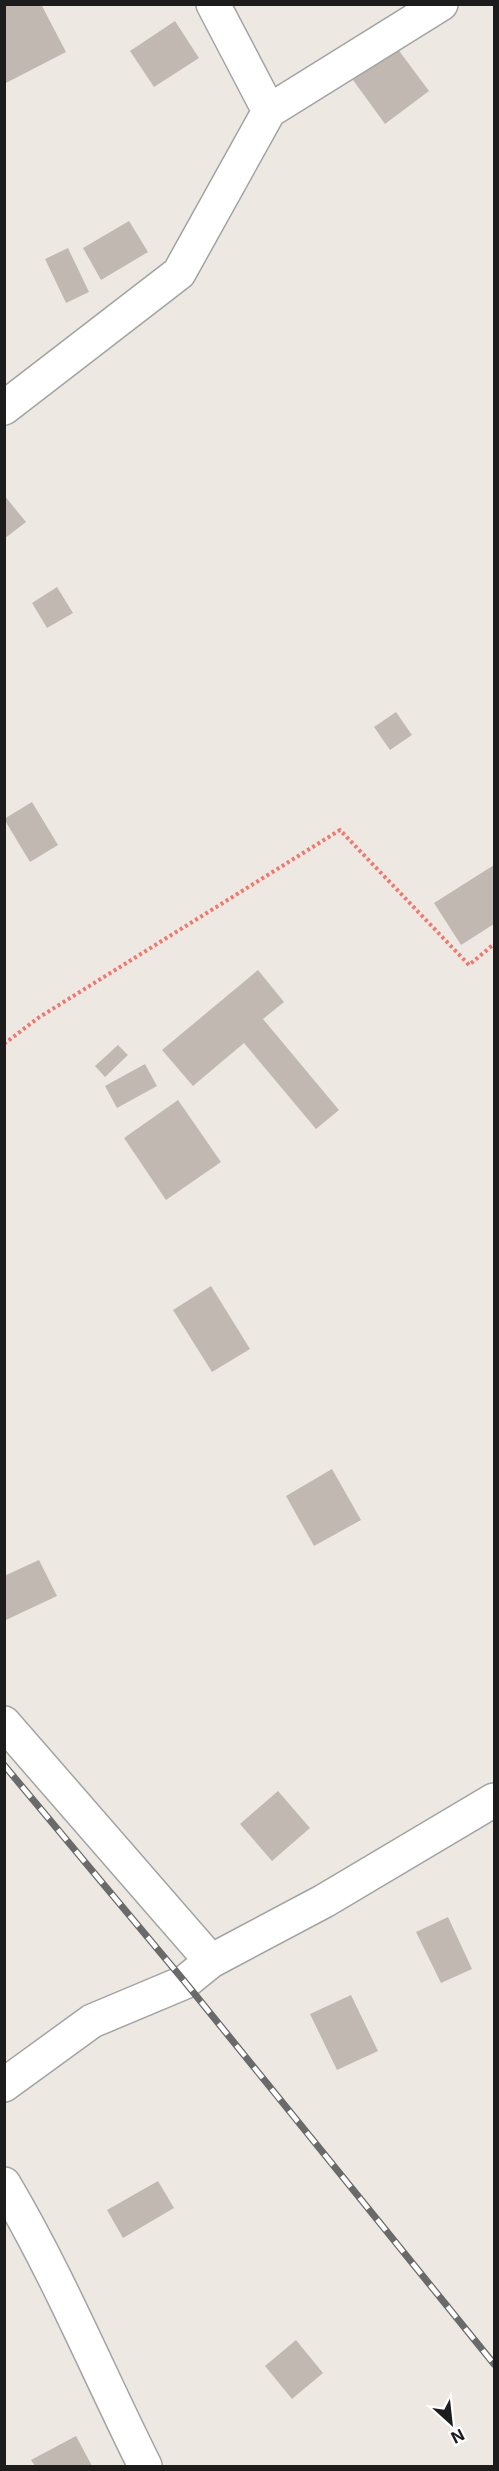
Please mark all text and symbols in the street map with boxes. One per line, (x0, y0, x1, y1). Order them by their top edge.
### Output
north arrow (421, 2393, 481, 2453)
text: N (448, 2425, 468, 2448)

